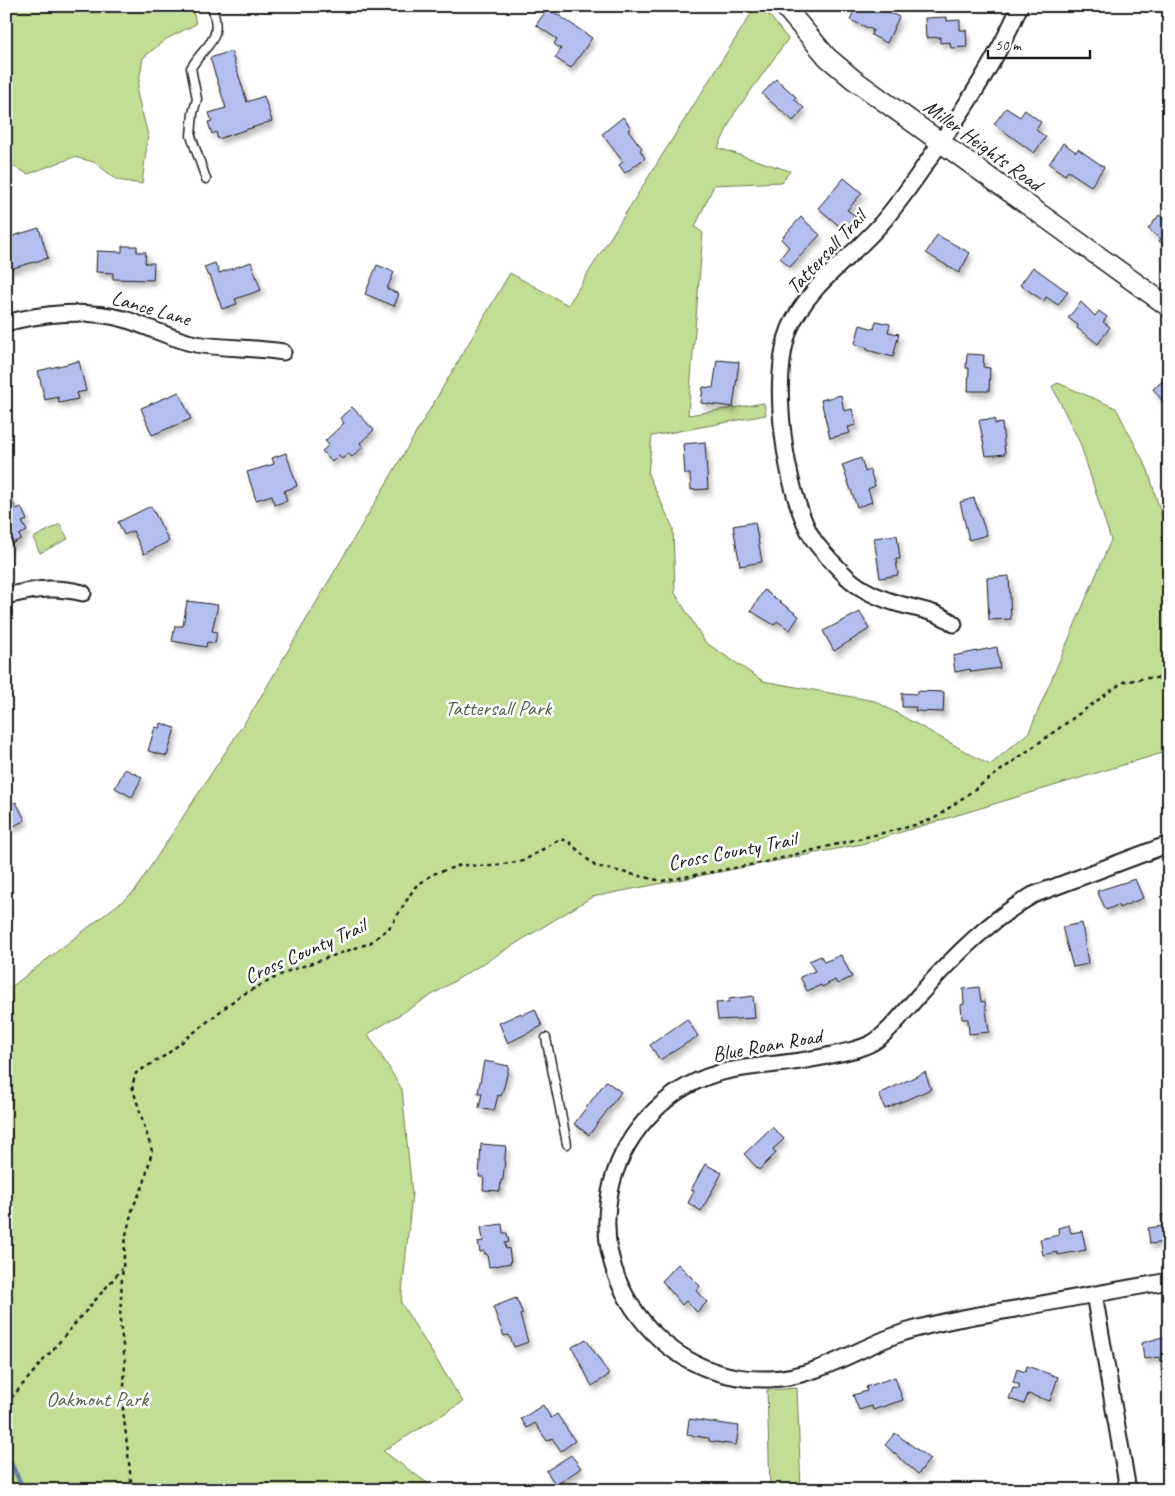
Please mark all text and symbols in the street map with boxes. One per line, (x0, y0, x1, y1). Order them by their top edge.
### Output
scale bar (988, 28, 1090, 60)
text: 50 m (995, 36, 1022, 55)
street label: Miller Heights Road (919, 93, 1050, 199)
street label: Tattersall Trail (781, 202, 874, 299)
street label: Lance Lane (109, 284, 195, 332)
park label: Tattersall Park (445, 695, 553, 721)
street label: Cross County Trail (666, 825, 802, 876)
street label: Cross County Trail (240, 911, 373, 989)
street label: Blue Roan Road (710, 1022, 827, 1067)
park label: Oakmont Park (46, 1386, 149, 1412)

